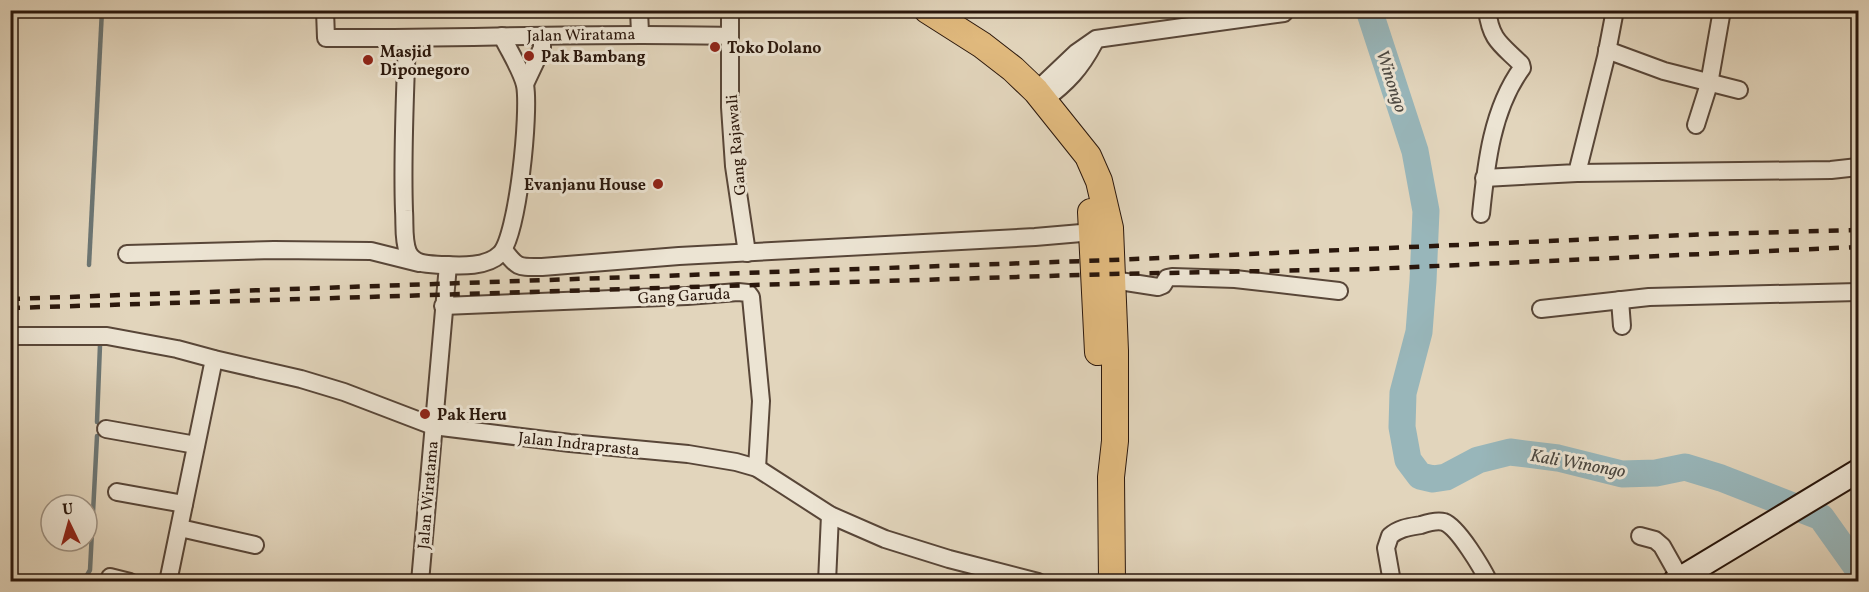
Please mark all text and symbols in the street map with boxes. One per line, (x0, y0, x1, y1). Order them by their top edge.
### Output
street label: Jalan Wiratama (526, 24, 636, 48)
place label: Toko Dolano (727, 38, 821, 60)
marker: Toko Dolano (708, 40, 722, 54)
place label: Masjid Diponegoro (380, 42, 470, 82)
place label: Pak Bambang (541, 47, 646, 69)
water label: Winongo (1369, 47, 1412, 116)
marker: Pak Bambang (522, 49, 536, 63)
marker: Masjid Diponegoro (361, 53, 375, 67)
street label: Gang Rajawali (722, 93, 752, 196)
place label: Evanjanu House (524, 175, 646, 197)
marker: Evanjanu House (651, 177, 665, 191)
street label: Gang Garuda (637, 284, 731, 310)
place label: Pak Heru (437, 405, 507, 427)
marker: Pak Heru (418, 407, 432, 421)
street label: Jalan Indraprasta (517, 428, 641, 462)
street label: Jalan Wiratama (413, 440, 445, 550)
water label: Kali Winongo (1528, 444, 1627, 485)
north arrow (39, 493, 99, 553)
text: U (61, 499, 74, 521)

